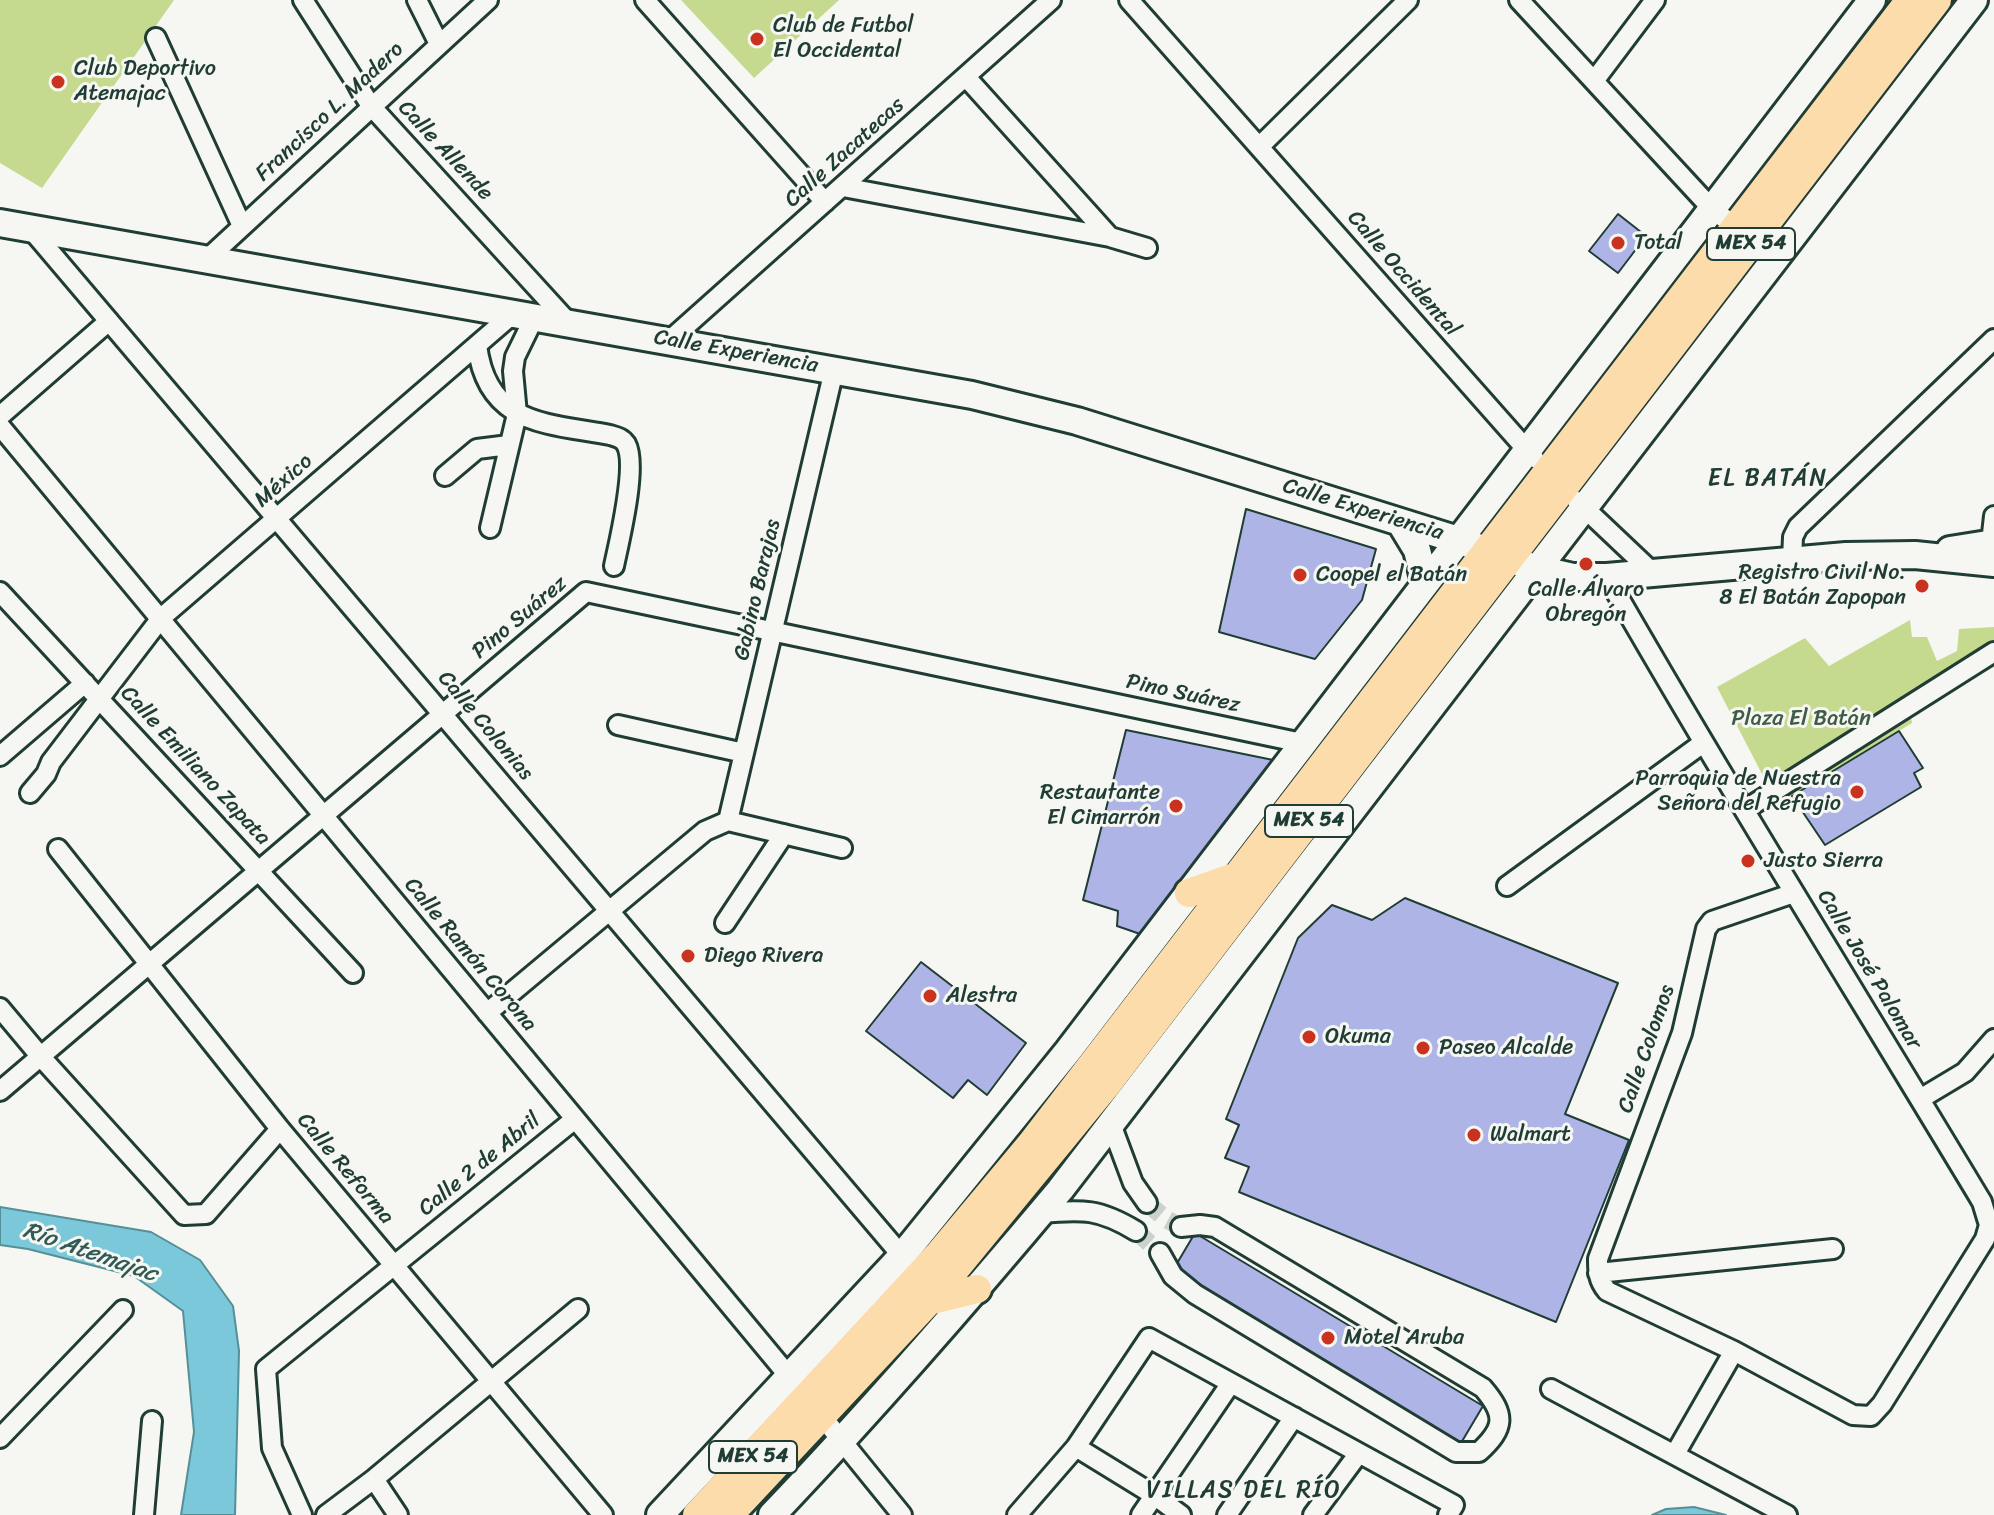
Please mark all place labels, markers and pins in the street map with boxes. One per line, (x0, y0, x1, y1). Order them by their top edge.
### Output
place label: Club de Futbol El Occidental (773, 13, 913, 64)
marker: Club de Futbol El Occidental (748, 30, 766, 48)
place label: Club Deportivo Atemajac (74, 56, 216, 108)
marker: Club Deportivo Atemajac (49, 73, 67, 91)
place label: Total (1634, 230, 1682, 256)
marker: Total (1609, 234, 1627, 252)
marker: Calle Álvaro Obregón (1577, 555, 1595, 573)
place label: Registro Civil No. 8 El Batán Zapopan (1719, 560, 1906, 612)
place label: Coopel el Batán (1316, 562, 1467, 588)
marker: Coopel el Batán (1291, 566, 1309, 584)
place label: Calle Álvaro Obregón (1528, 577, 1644, 628)
marker: Registro Civil No. 8 El Batán Zapopan (1913, 577, 1931, 595)
place label: Parroquia de Nuestra Señora del Refugio (1635, 766, 1841, 818)
place label: Restautante El Cimarrón (1040, 780, 1160, 832)
marker: Parroquia de Nuestra Señora del Refugio (1848, 783, 1866, 801)
marker: Restautante El Cimarrón (1167, 797, 1185, 815)
place label: Justo Sierra (1764, 848, 1883, 874)
marker: Justo Sierra (1739, 852, 1757, 870)
place label: Diego Rivera (704, 943, 823, 969)
marker: Diego Rivera (679, 947, 697, 965)
place label: Alestra (946, 983, 1017, 1009)
marker: Alestra (921, 987, 939, 1005)
place label: Okuma (1325, 1024, 1391, 1050)
marker: Okuma (1300, 1028, 1318, 1046)
place label: Paseo Alcalde (1439, 1035, 1573, 1061)
marker: Paseo Alcalde (1414, 1039, 1432, 1057)
place label: Walmart (1490, 1122, 1571, 1148)
marker: Walmart (1465, 1126, 1483, 1144)
place label: Motel Aruba (1344, 1325, 1464, 1351)
marker: Motel Aruba (1319, 1329, 1337, 1347)

